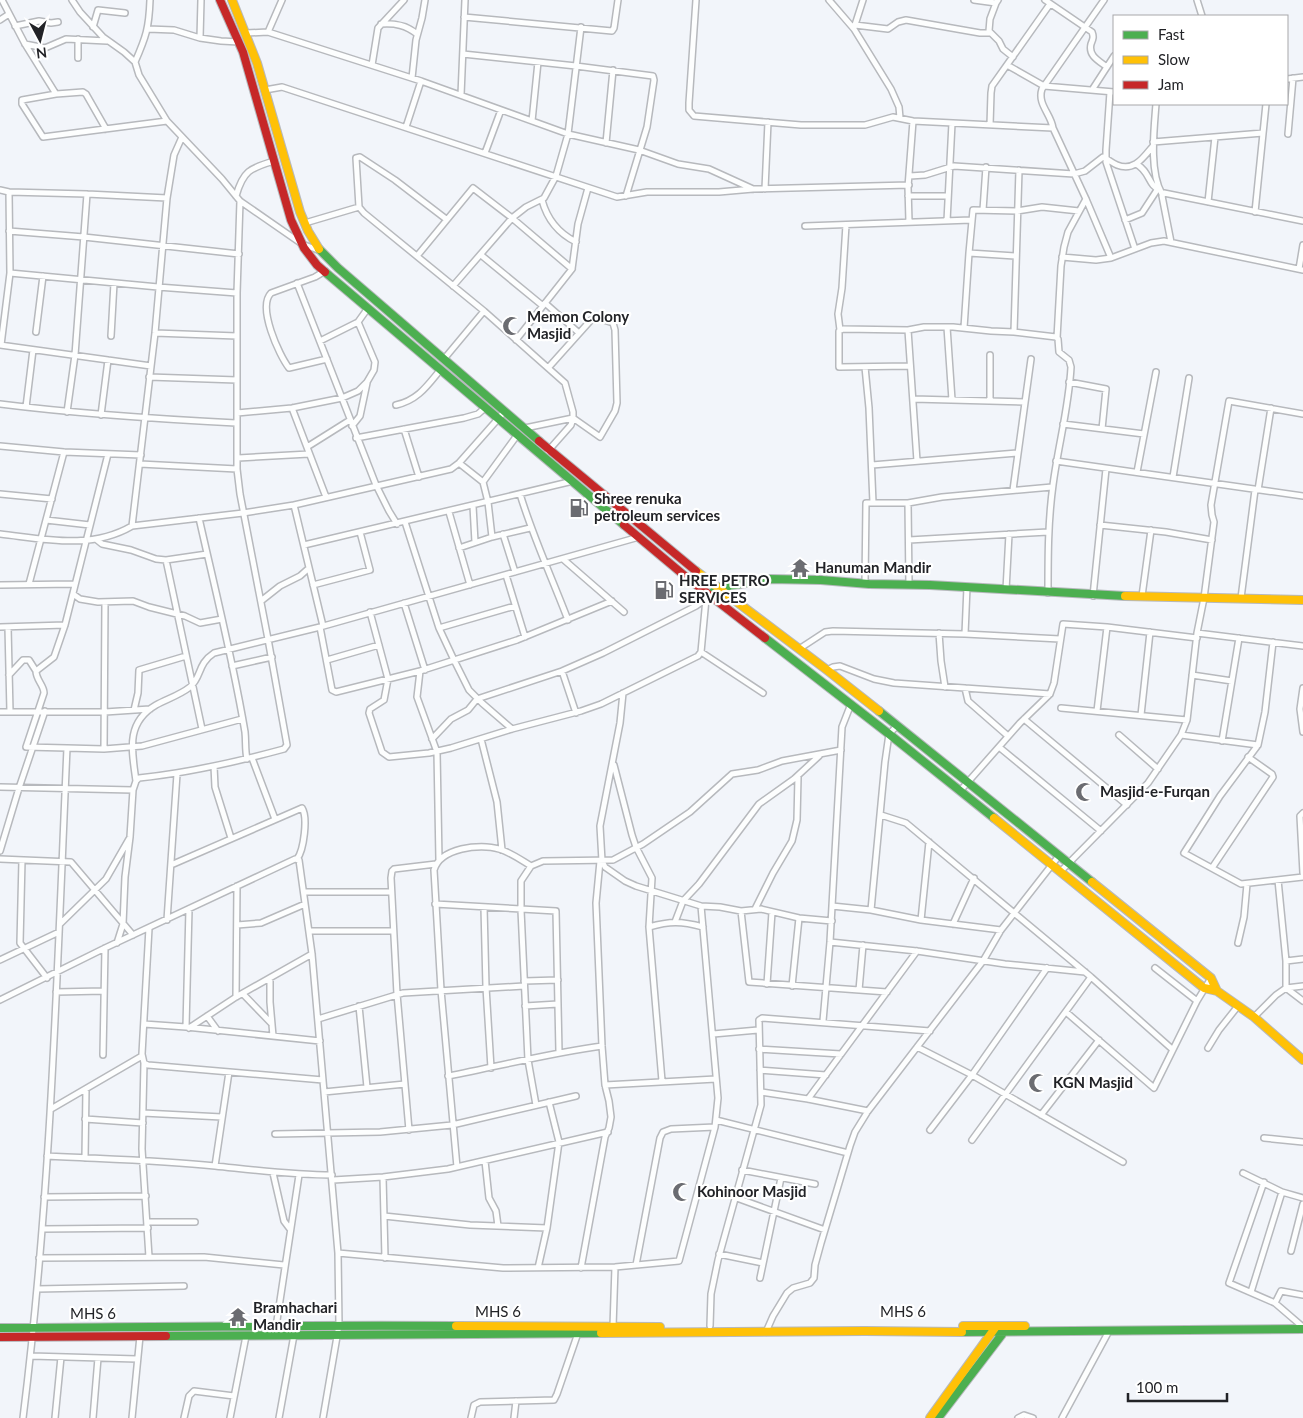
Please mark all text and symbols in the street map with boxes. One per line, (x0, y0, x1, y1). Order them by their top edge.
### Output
north arrow (15, 15, 65, 65)
legend (1113, 15, 1288, 105)
text: Fast (1158, 25, 1185, 43)
text: N (35, 44, 48, 62)
text: Slow (1158, 50, 1190, 68)
text: Jam (1158, 75, 1184, 93)
place label: Memon Colony Masjid (527, 307, 629, 342)
mosque icon: Memon Colony Masjid (501, 315, 523, 337)
place label: Shree renuka petroleum services (594, 489, 720, 524)
fuel station icon: Shree renuka petroleum services (568, 497, 590, 519)
temple icon: Hanuman Mandir (789, 557, 811, 579)
place label: Hanuman Mandir (815, 558, 932, 576)
place label: HREE PETRO SERVICES (679, 571, 770, 606)
fuel station icon: HREE PETRO SERVICES (653, 579, 675, 601)
mosque icon: Masjid-e-Furqan (1074, 781, 1096, 803)
place label: Masjid-e-Furqan (1100, 782, 1210, 800)
mosque icon: KGN Masjid (1027, 1072, 1049, 1094)
place label: KGN Masjid (1053, 1073, 1133, 1091)
mosque icon: Kohinoor Masjid (671, 1181, 693, 1203)
place label: Kohinoor Masjid (697, 1182, 807, 1200)
place label: Bramhachari Mandir (253, 1298, 337, 1333)
street label: MHS 6 (475, 1302, 521, 1320)
street label: MHS 6 (880, 1302, 926, 1320)
street label: MHS 6 (70, 1304, 116, 1322)
temple icon: Bramhachari Mandir (227, 1306, 249, 1328)
scale bar (1128, 1370, 1227, 1402)
text: 100 m (1136, 1378, 1178, 1396)

